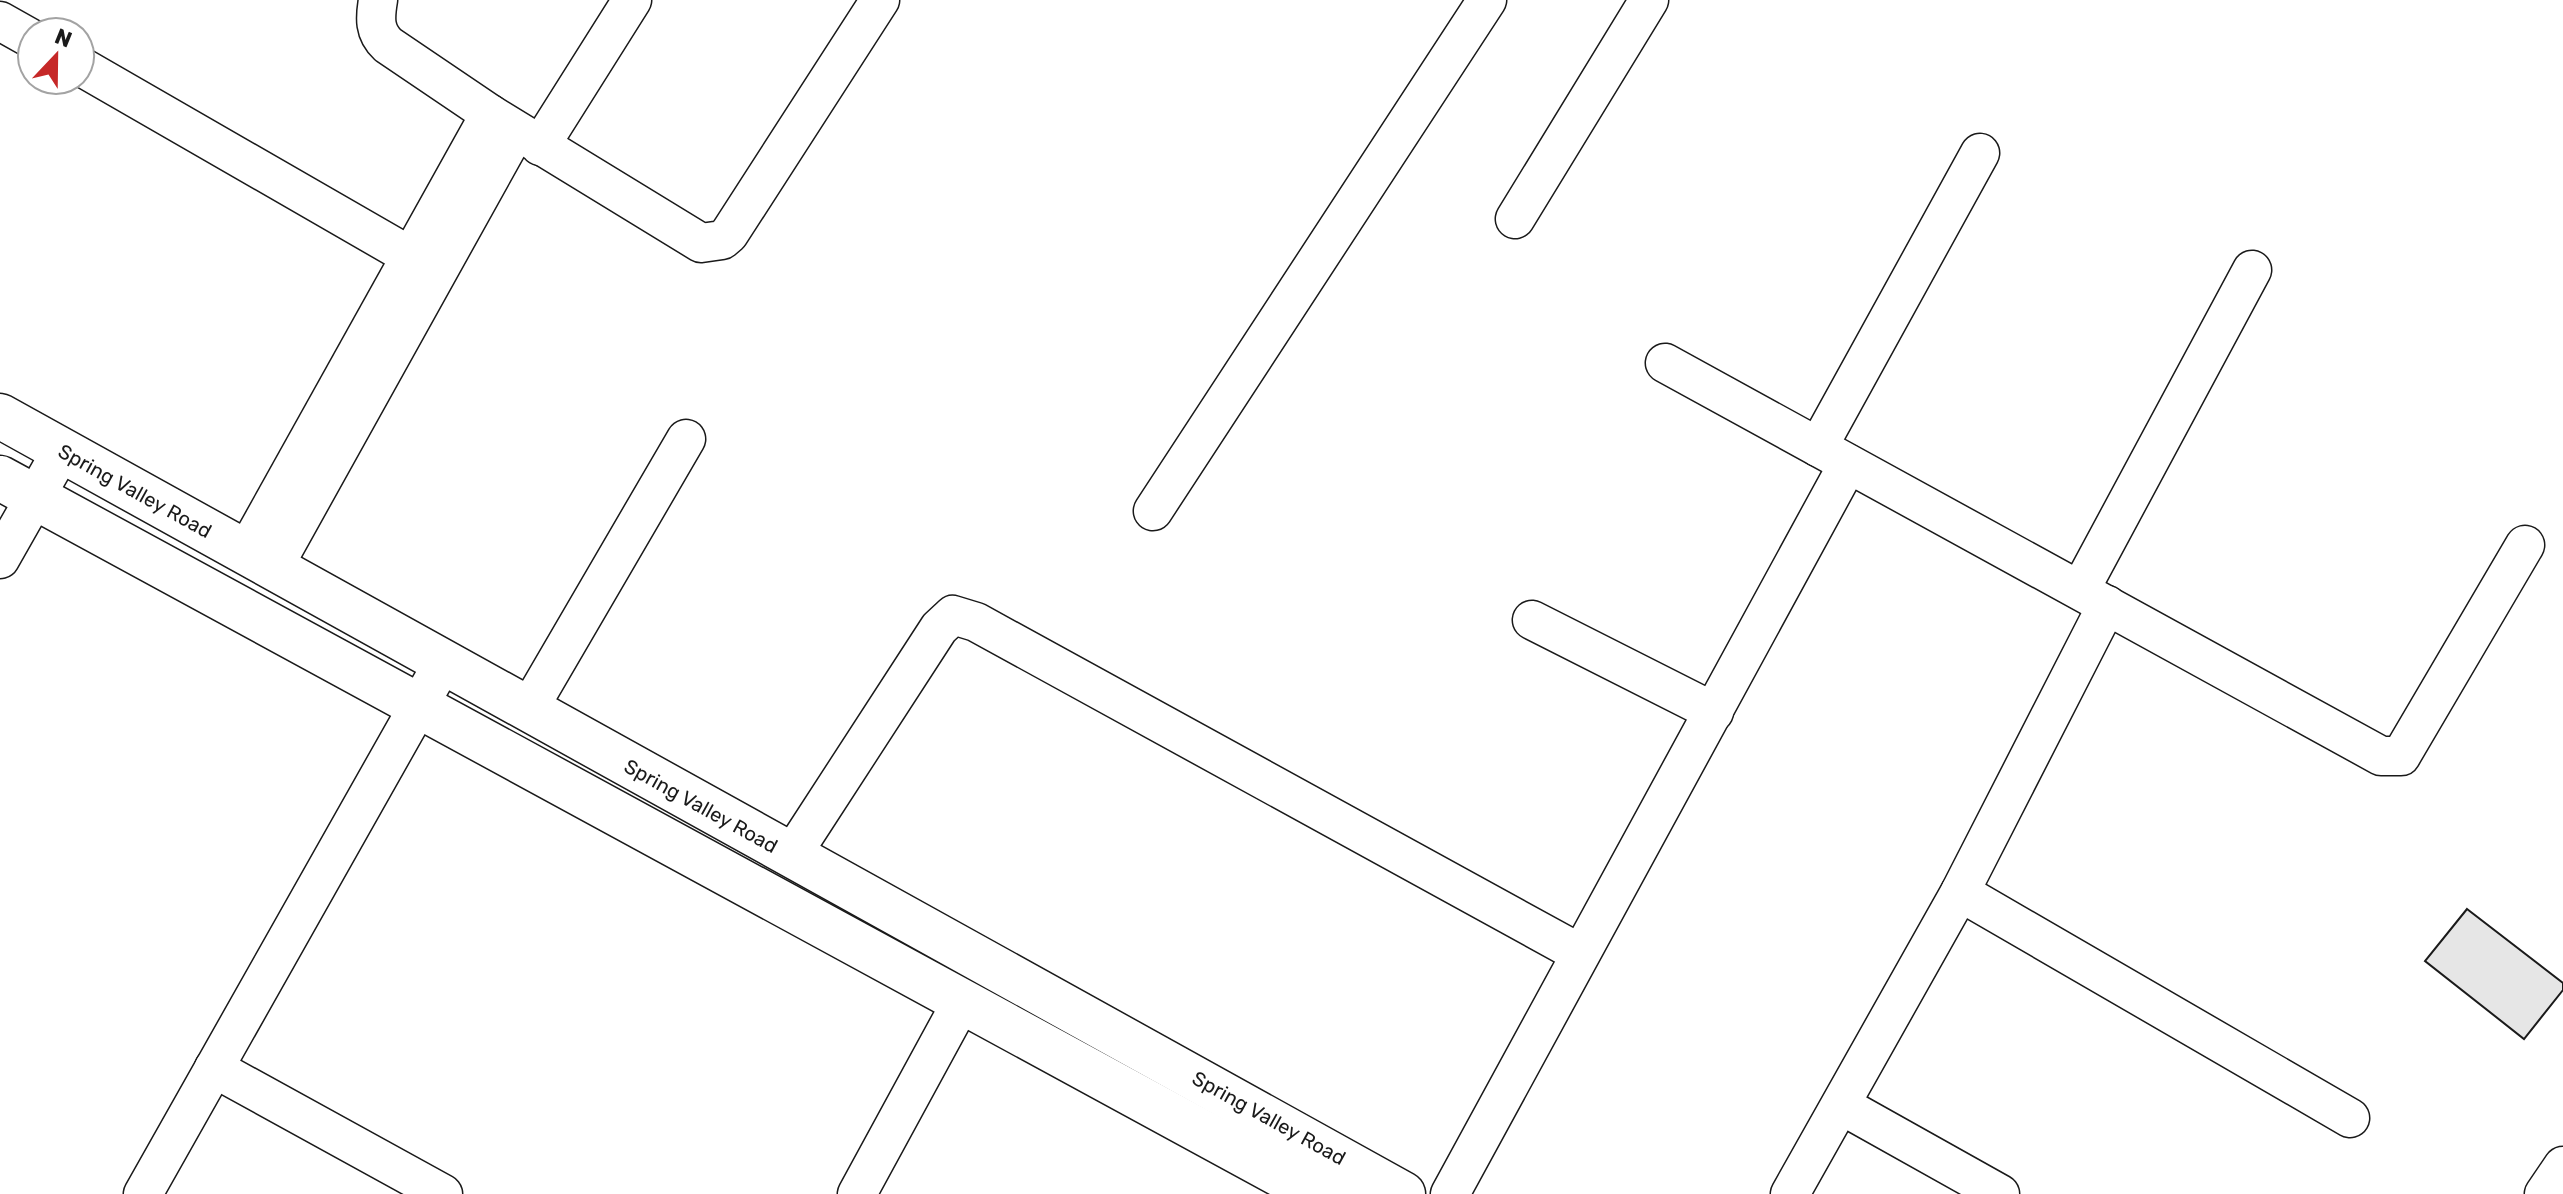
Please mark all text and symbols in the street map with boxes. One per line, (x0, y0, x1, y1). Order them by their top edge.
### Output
north arrow (16, 16, 96, 96)
text: N (51, 22, 76, 53)
street label: Spring Valley Road (54, 439, 216, 543)
street label: Spring Valley Road (620, 754, 782, 858)
street label: Spring Valley Road (1188, 1066, 1350, 1170)

